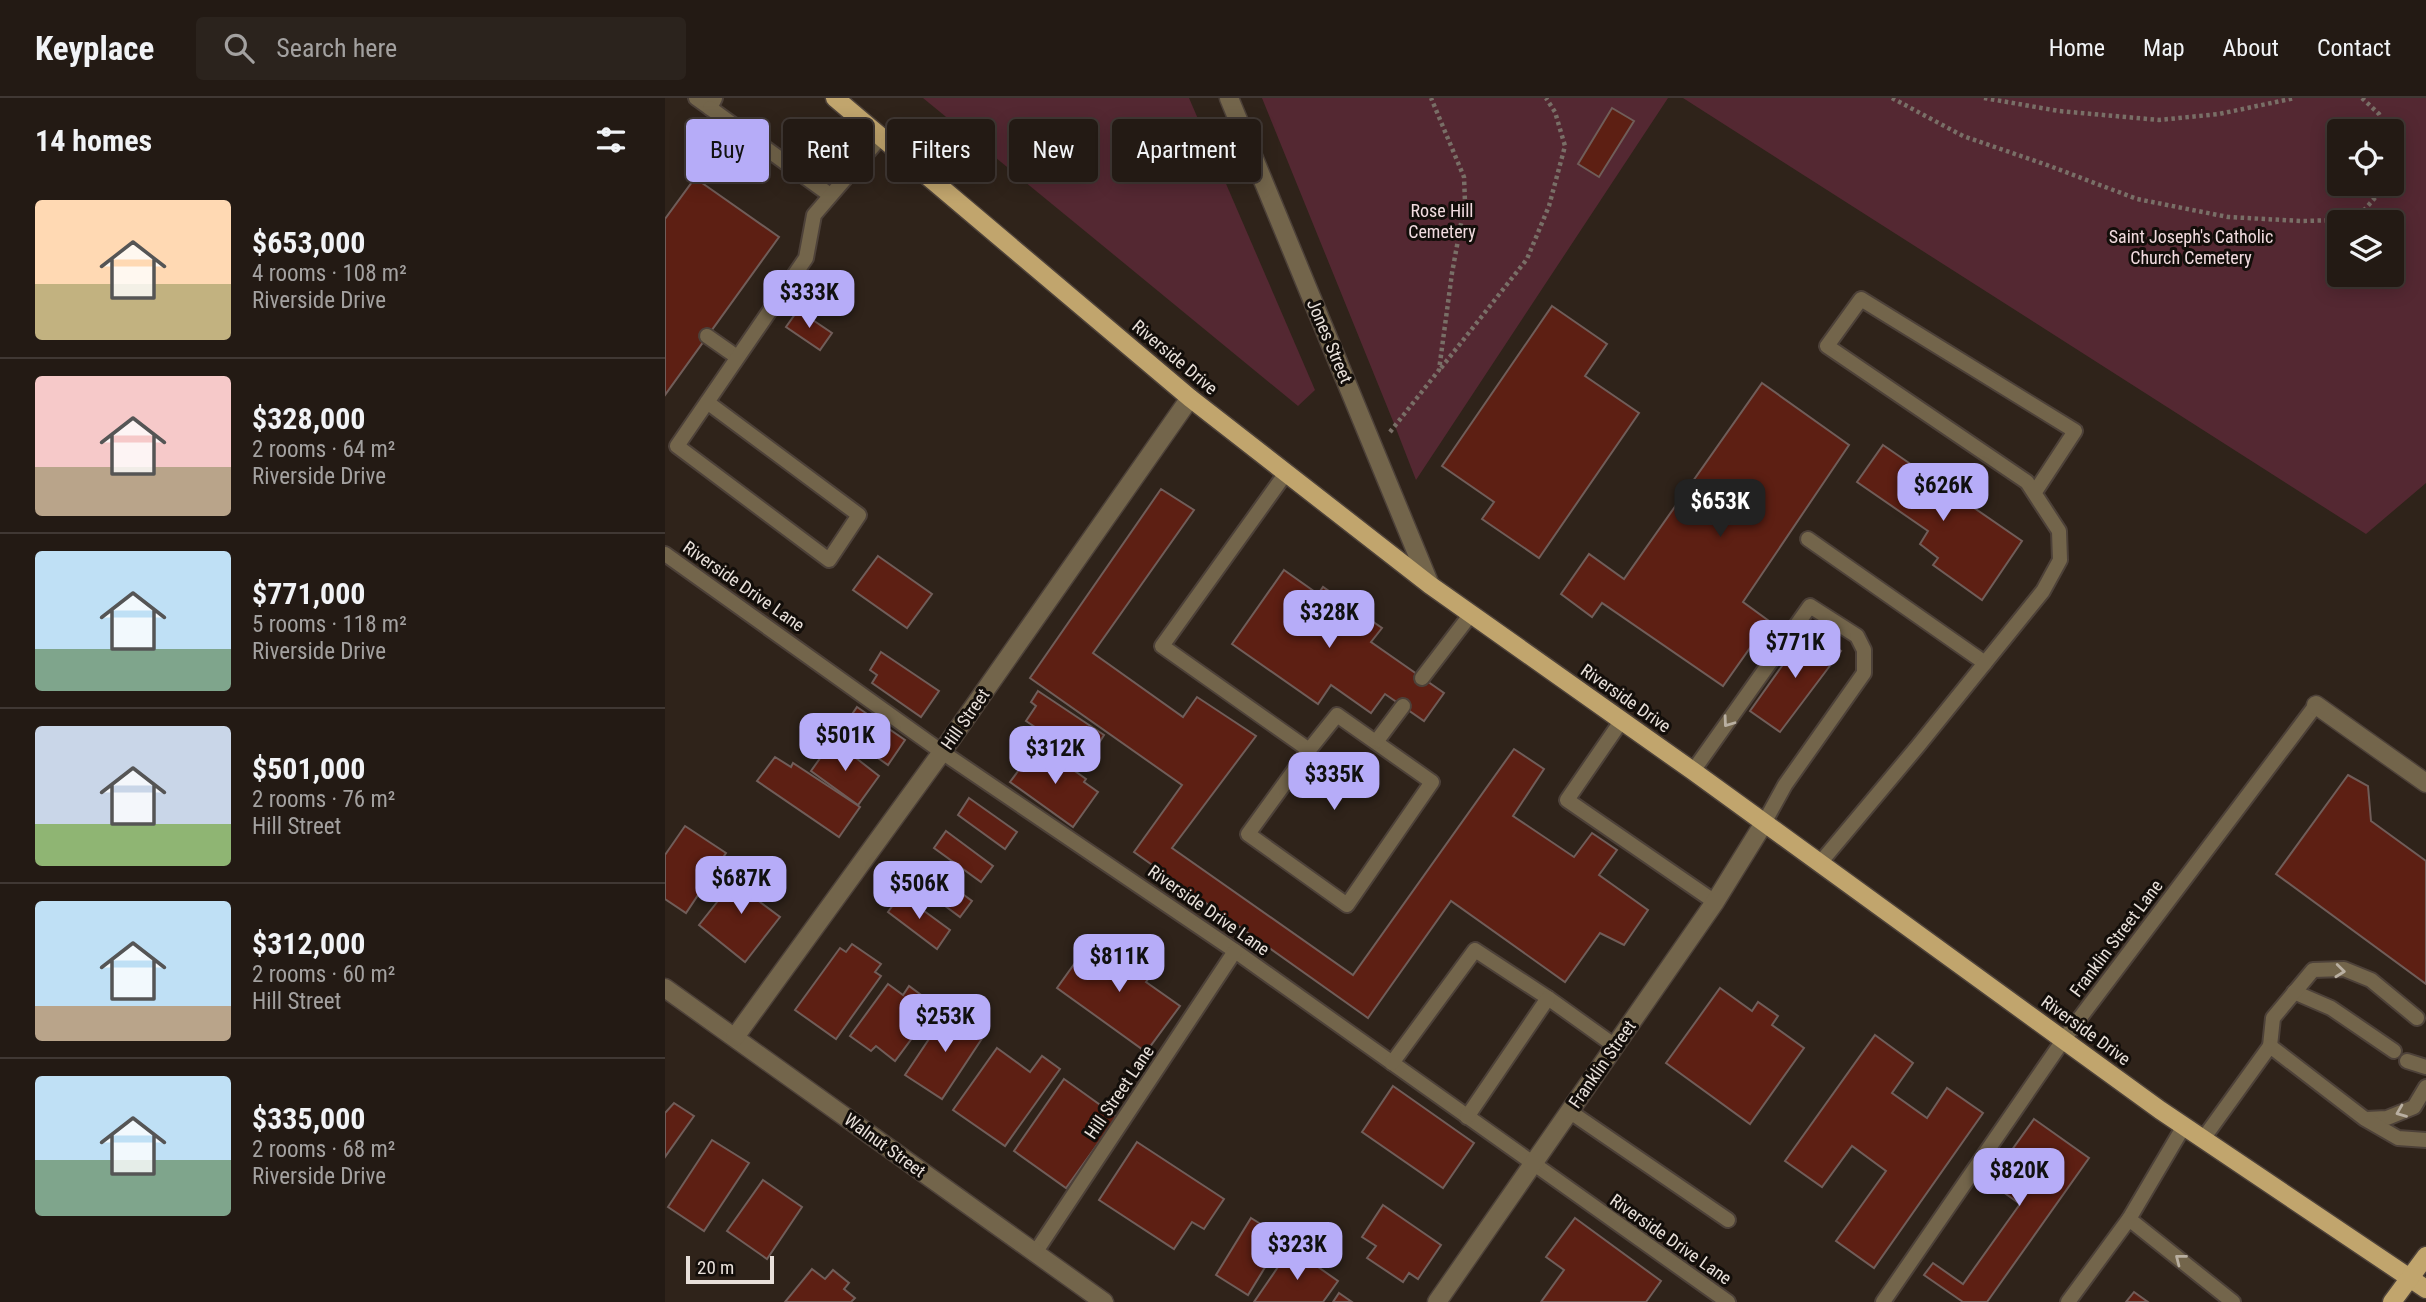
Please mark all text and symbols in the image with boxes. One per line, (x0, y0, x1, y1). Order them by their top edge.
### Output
search box (196, 17, 686, 80)
text: Keyplace (35, 29, 154, 68)
icon: search (220, 29, 258, 67)
text: Search here (276, 33, 397, 63)
text: Home (2049, 34, 2105, 62)
text: Map (2143, 34, 2185, 62)
text: About (2223, 34, 2279, 62)
text: Contact (2317, 34, 2391, 62)
chip: Buy (686, 119, 769, 182)
chip: Rent (783, 119, 873, 182)
chip: Filters (887, 119, 995, 182)
chip: New (1009, 119, 1098, 182)
chip: Apartment (1112, 119, 1261, 182)
map controls (2327, 119, 2404, 287)
button: locate (2327, 119, 2404, 196)
icon: filters (592, 121, 630, 159)
text: 14 homes (35, 123, 152, 158)
park label: Rose Hill Cemetery (1408, 200, 1476, 242)
button: layers (2327, 210, 2404, 287)
text: $653,000 (252, 225, 365, 260)
park label: Saint Joseph's Catholic Church Cemetery (2109, 226, 2273, 268)
icon: home (91, 228, 175, 312)
text: 4 rooms · 108 m² (252, 260, 407, 287)
pin: $333K (760, 271, 858, 330)
text: $333K (779, 279, 839, 306)
text: Riverside Drive (252, 287, 386, 314)
street label: Jones Street (1303, 296, 1357, 386)
street label: Riverside Drive (1128, 315, 1222, 399)
text: $328,000 (252, 401, 365, 436)
icon: home (91, 404, 175, 488)
text: 2 rooms · 64 m² (252, 436, 395, 463)
text: Riverside Drive (252, 463, 386, 490)
pin: $626K (1894, 464, 1992, 523)
text: $626K (1913, 472, 1973, 499)
pin: $653K (1671, 480, 1769, 539)
text: $653K (1690, 488, 1750, 515)
street label: Riverside Drive Lane (679, 536, 809, 636)
text: $771,000 (252, 576, 365, 611)
icon: home (91, 579, 175, 663)
pin: $328K (1280, 590, 1378, 650)
text: $328K (1299, 599, 1359, 626)
text: 5 rooms · 118 m² (252, 611, 407, 638)
pin: $771K (1746, 620, 1844, 680)
text: $771K (1765, 629, 1825, 656)
text: Riverside Drive (252, 638, 386, 665)
street label: Riverside Drive (1577, 659, 1675, 737)
street label: Hill Street (936, 684, 994, 754)
pin: $501K (796, 714, 894, 773)
one-way arrow (1724, 714, 1736, 727)
text: $501K (815, 722, 875, 749)
pin: $312K (1006, 726, 1104, 786)
text: $312K (1025, 735, 1085, 762)
text: $501,000 (252, 751, 365, 786)
pin: $335K (1285, 752, 1383, 812)
icon: home (91, 754, 175, 838)
text: $335K (1304, 761, 1364, 788)
text: 2 rooms · 76 m² (252, 786, 395, 813)
text: Hill Street (252, 813, 341, 840)
pin: $687K (692, 856, 790, 916)
street label: Riverside Drive Lane (1144, 860, 1274, 960)
pin: $506K (870, 862, 968, 921)
text: $687K (711, 865, 771, 892)
text: $506K (889, 870, 949, 897)
street label: Franklin Street Lane (2065, 875, 2167, 1001)
text: $312,000 (252, 926, 365, 961)
icon: home (91, 929, 175, 1013)
pin: $811K (1070, 934, 1168, 994)
text: $811K (1089, 943, 1149, 970)
text: 2 rooms · 60 m² (252, 961, 395, 988)
one-way arrow (2335, 963, 2346, 978)
text: Hill Street (252, 988, 341, 1015)
street label: Riverside Drive (2037, 991, 2135, 1069)
pin: $253K (896, 995, 994, 1054)
text: $253K (915, 1003, 975, 1030)
street label: Franklin Street (1564, 1016, 1640, 1112)
street label: Hill Street Lane (1080, 1041, 1158, 1143)
text: $335,000 (252, 1101, 365, 1136)
icon: home (91, 1104, 175, 1188)
one-way arrow (2396, 1104, 2408, 1118)
street label: Walnut Street (840, 1109, 930, 1181)
text: 2 rooms · 68 m² (252, 1136, 395, 1163)
pin: $820K (1970, 1148, 2068, 1208)
text: $820K (1989, 1157, 2049, 1184)
text: Riverside Drive (252, 1163, 386, 1190)
street label: Riverside Drive Lane (1606, 1189, 1736, 1289)
pin: $323K (1248, 1222, 1346, 1282)
text: $323K (1267, 1231, 1327, 1258)
scale bar (686, 1253, 773, 1285)
one-way arrow (2176, 1255, 2188, 1268)
text: 20 m (697, 1256, 734, 1279)

